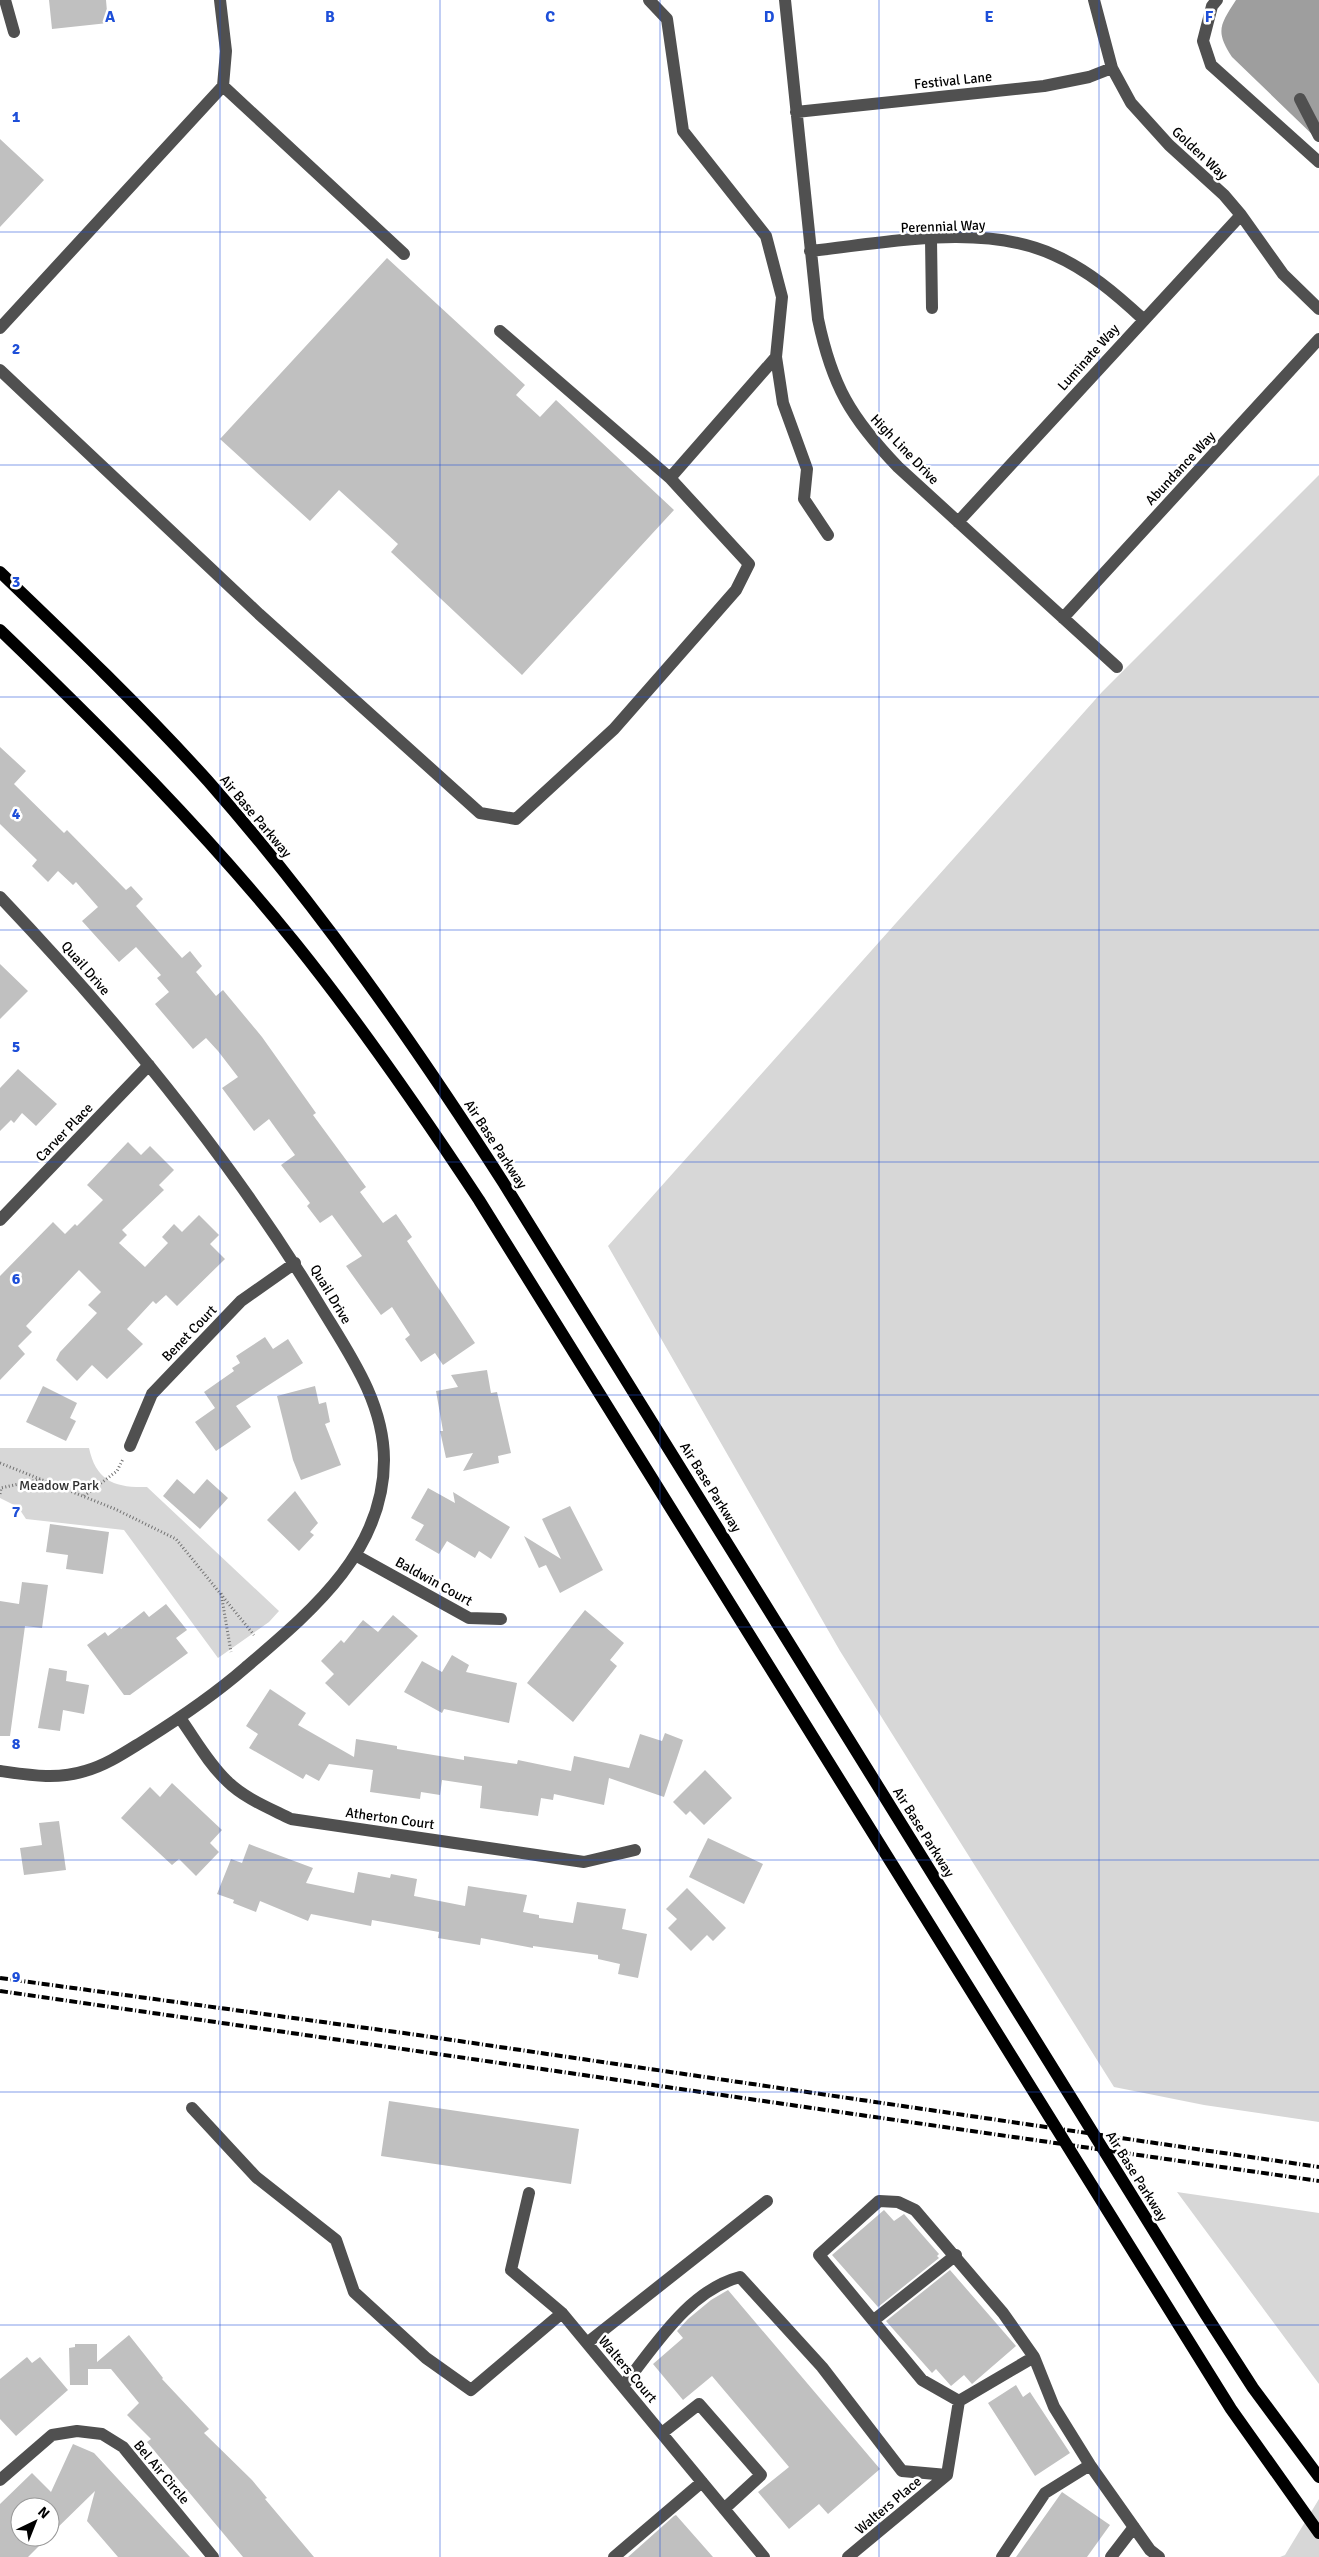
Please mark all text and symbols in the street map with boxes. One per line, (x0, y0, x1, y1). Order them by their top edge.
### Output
text: A (105, 7, 116, 27)
text: B (325, 7, 335, 27)
text: C (545, 7, 555, 27)
text: D (764, 7, 775, 27)
text: E (984, 7, 994, 27)
text: F (1205, 7, 1214, 27)
street label: Festival Lane (913, 68, 993, 93)
text: 1 (12, 107, 21, 127)
street label: Golden Way (1168, 123, 1231, 184)
street label: Perennial Way (900, 217, 986, 236)
street label: Luminate Way (1054, 320, 1123, 394)
text: 2 (12, 339, 20, 359)
street label: High Line Drive (867, 411, 942, 488)
street label: Abundance Way (1142, 428, 1219, 509)
text: 3 (12, 572, 20, 592)
street label: Air Base Parkway (216, 772, 295, 861)
text: 4 (12, 804, 21, 824)
street label: Quail Drive (57, 938, 114, 999)
text: 5 (12, 1037, 20, 1057)
street label: Air Base Parkway (460, 1097, 531, 1192)
street label: Carver Place (32, 1099, 97, 1165)
street label: Quail Drive (306, 1262, 355, 1327)
text: 6 (12, 1269, 21, 1289)
street label: Benet Court (158, 1302, 220, 1365)
street label: Air Base Parkway (676, 1439, 745, 1536)
park label: Meadow Park (19, 1477, 99, 1494)
text: 7 (12, 1502, 21, 1522)
street label: Baldwin Court (392, 1553, 475, 1610)
text: 8 (12, 1734, 21, 1754)
street label: Air Base Parkway (889, 1784, 958, 1881)
street label: Atherton Court (344, 1804, 436, 1833)
text: 9 (12, 1967, 21, 1987)
street label: Air Base Parkway (1102, 2128, 1171, 2225)
street label: Walters Court (595, 2332, 661, 2406)
street label: Bel Air Circle (130, 2437, 193, 2508)
street label: Walters Place (852, 2473, 925, 2538)
north arrow (10, 2497, 60, 2547)
text: N (34, 2503, 53, 2522)

